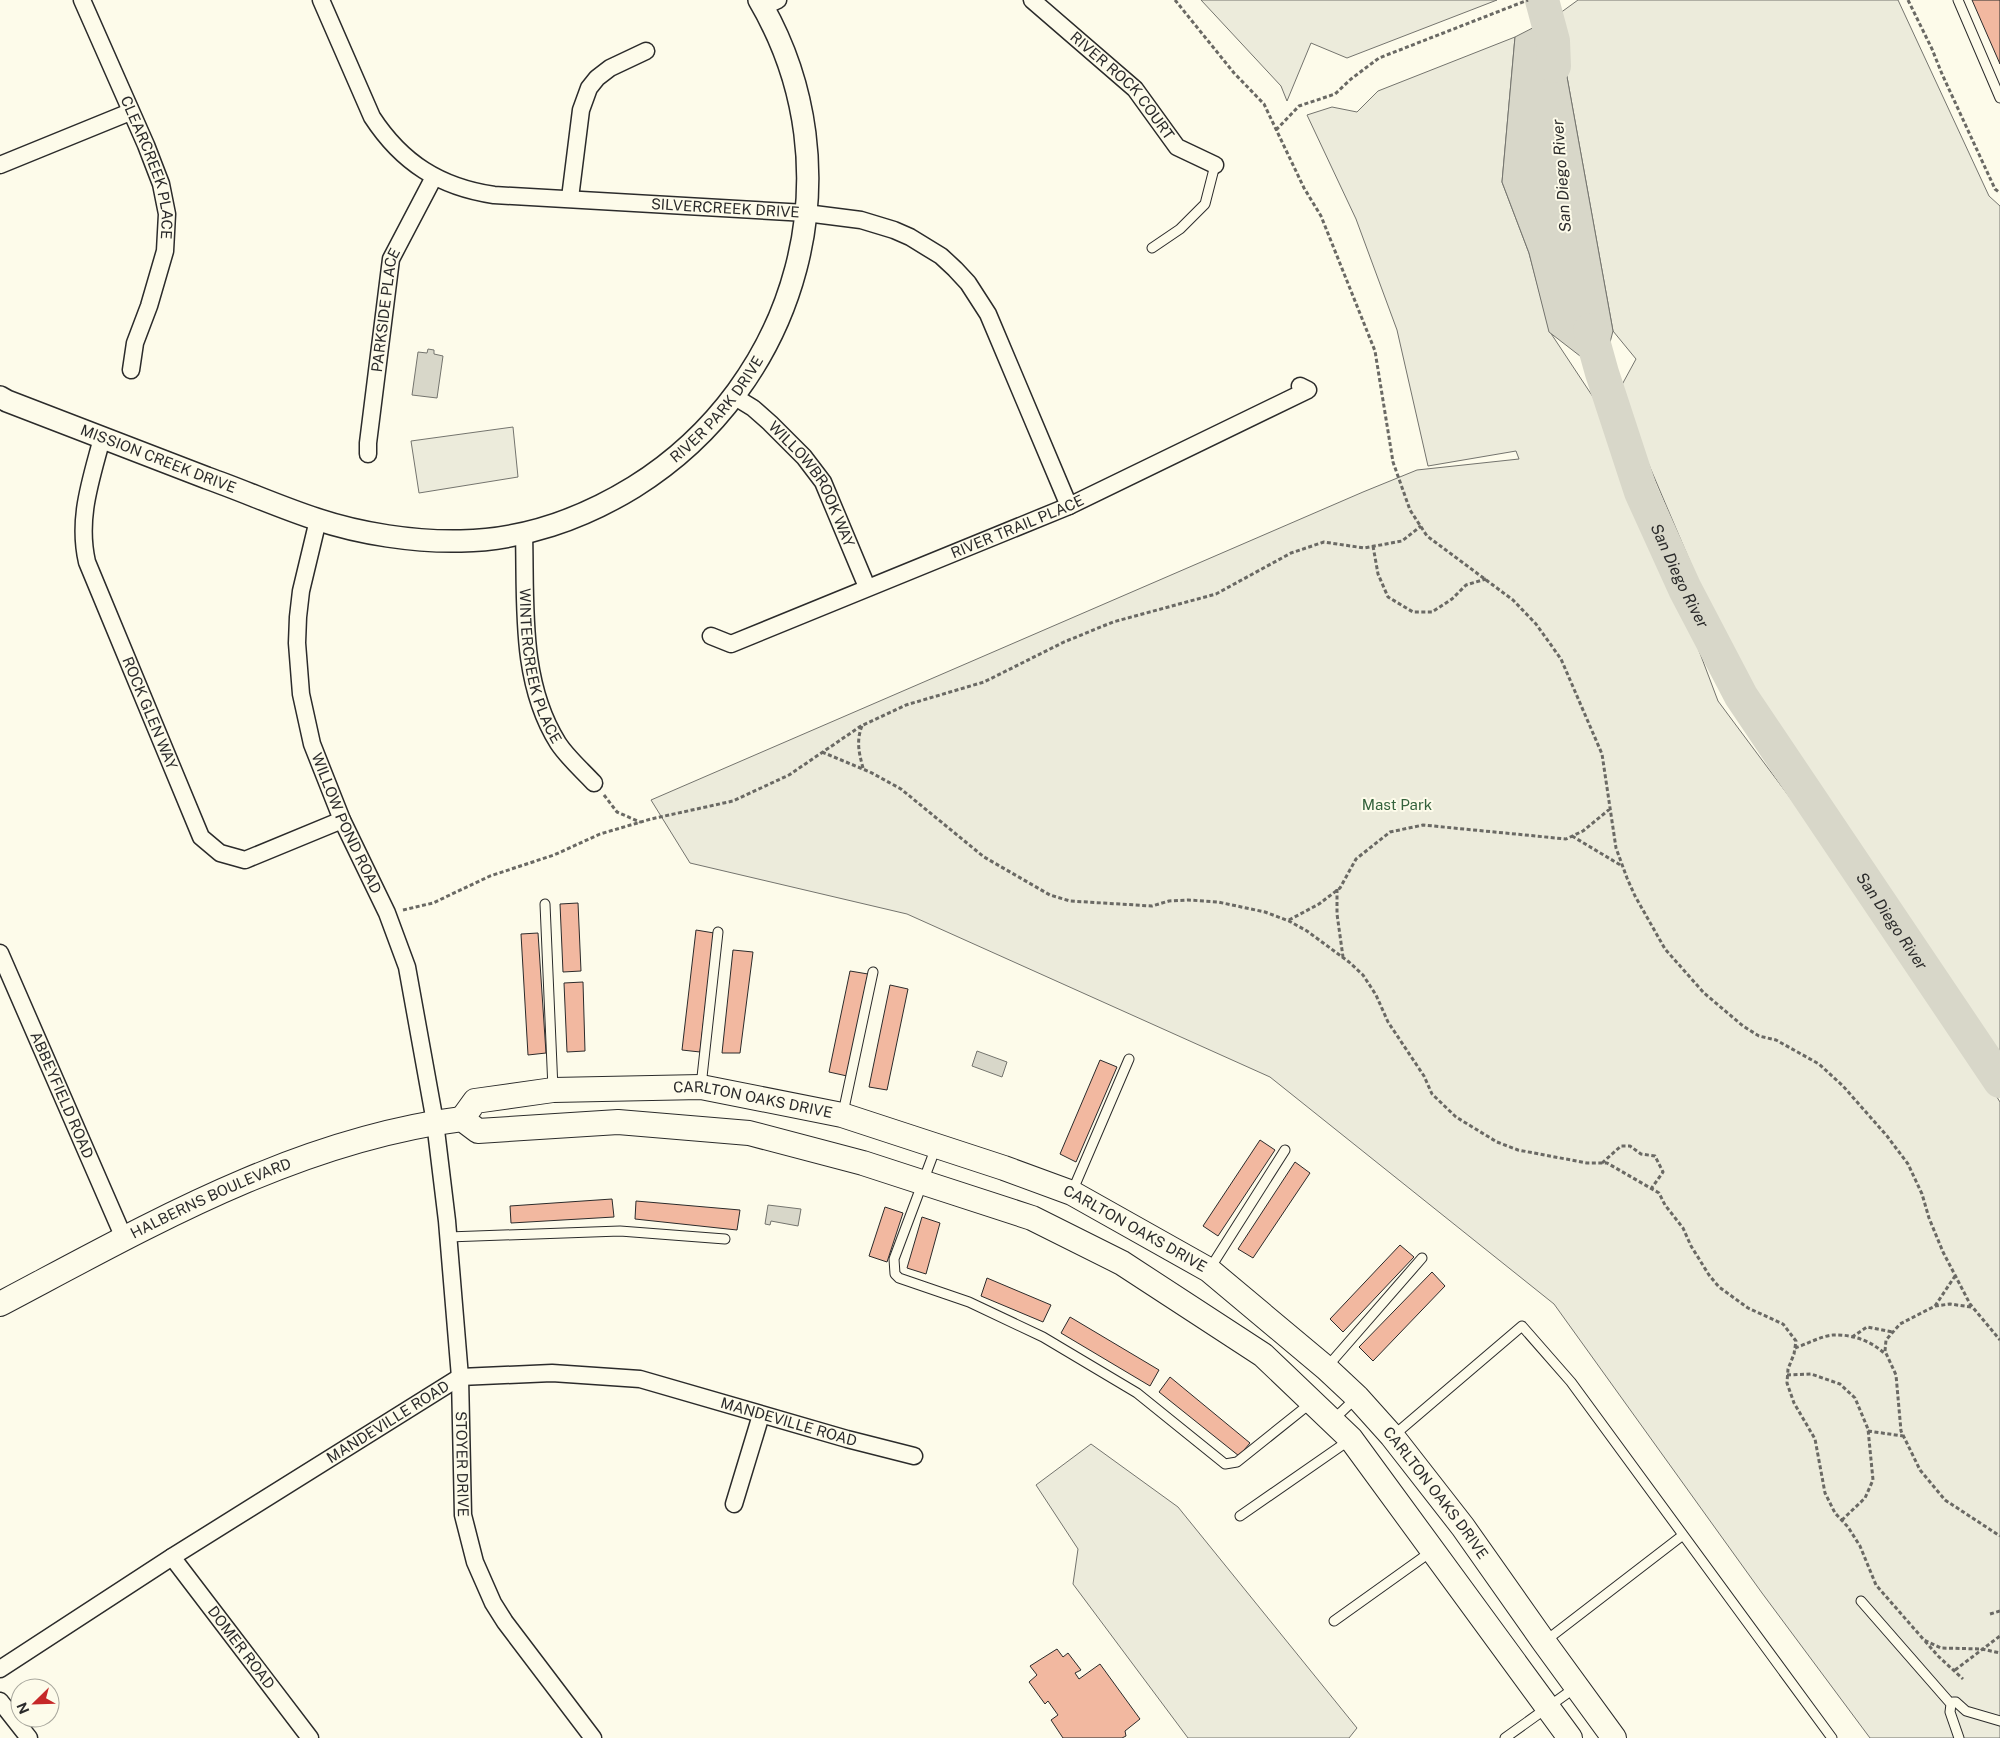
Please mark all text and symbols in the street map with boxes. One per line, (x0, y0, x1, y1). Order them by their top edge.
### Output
street label: RIVER ROCK COURT (1067, 28, 1178, 143)
street label: CLEARCREEK PLACE (117, 93, 176, 240)
water label: San Diego River (1548, 118, 1575, 233)
street label: SILVERCREEK DRIVE (650, 195, 800, 221)
street label: PARKSIDE PLACE (368, 245, 403, 373)
street label: RIVER PARK DRIVE (666, 353, 766, 466)
street label: WILLOWBROOK WAY (765, 418, 858, 549)
street label: MISSION CREEK DRIVE (78, 421, 239, 496)
street label: RIVER TRAIL PLACE (948, 491, 1086, 561)
water label: San Diego River (1647, 521, 1713, 632)
street label: WINTERCREEK PLACE (517, 588, 565, 746)
street label: ROCK GLEN WAY (119, 654, 181, 772)
street label: WILLOW POND ROAD (308, 750, 385, 896)
park label: Mast Park (1362, 796, 1432, 813)
water label: San Diego River (1852, 869, 1932, 974)
street label: ABBEYFIELD ROAD (27, 1029, 97, 1161)
street label: CARLTON OAKS DRIVE (673, 1078, 834, 1121)
street label: HALBERNS BOULEVARD (127, 1154, 293, 1242)
street label: CARLTON OAKS DRIVE (1061, 1182, 1210, 1275)
street label: MANDEVILLE ROAD (323, 1377, 452, 1466)
street label: MANDEVILLE ROAD (719, 1394, 859, 1449)
street label: STOYER DRIVE (453, 1411, 472, 1517)
street label: CARLTON OAKS DRIVE (1380, 1423, 1492, 1562)
street label: DOMER ROAD (205, 1603, 278, 1692)
north arrow (10, 1678, 60, 1728)
text: N (14, 1700, 33, 1716)

